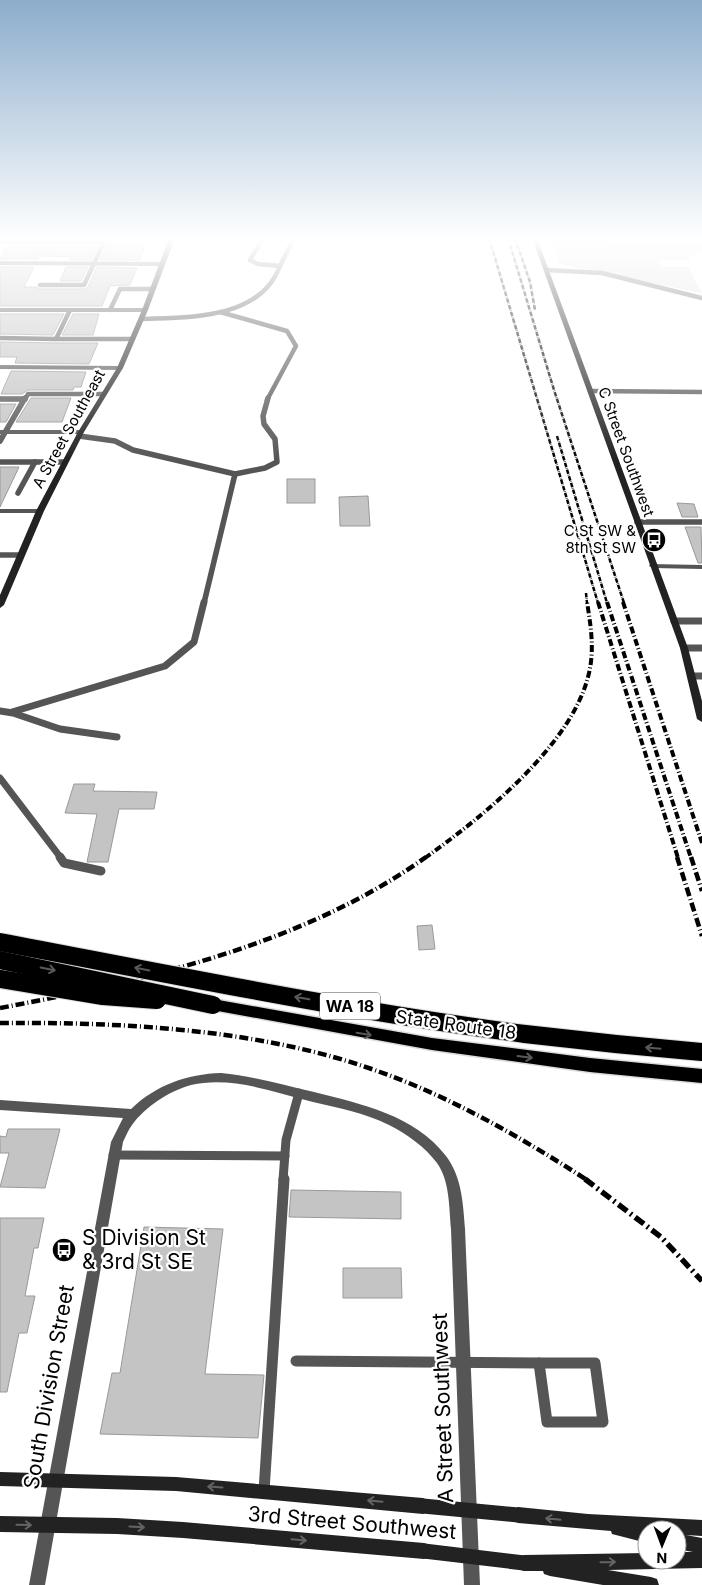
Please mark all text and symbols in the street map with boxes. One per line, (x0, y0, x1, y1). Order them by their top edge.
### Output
street label: A Street Southeast (28, 366, 109, 491)
street label: C Street Southwest (594, 384, 659, 519)
place label: C St SW & 8th St SW (564, 521, 636, 557)
bus stop icon: C St SW & 8th St SW (641, 527, 667, 553)
one-way arrow (135, 963, 151, 973)
one-way arrow (39, 965, 55, 975)
road number: WA 18 (320, 992, 380, 1019)
one-way arrow (294, 993, 310, 1002)
street label: State Route 18 (395, 1006, 518, 1043)
one-way arrow (356, 1029, 372, 1039)
one-way arrow (646, 1043, 662, 1053)
one-way arrow (517, 1052, 533, 1062)
place label: S Division St & 3rd St SE (82, 1225, 206, 1274)
bus stop icon: S Division St & 3rd St SE (51, 1237, 77, 1263)
street label: South Division Street (18, 1283, 79, 1491)
street label: A Street Southwest (427, 1312, 458, 1504)
one-way arrow (207, 1482, 223, 1492)
one-way arrow (367, 1496, 383, 1506)
street label: 3rd Street Southwest (247, 1501, 457, 1544)
one-way arrow (545, 1514, 561, 1524)
one-way arrow (15, 1520, 31, 1530)
north arrow (637, 1520, 687, 1570)
one-way arrow (129, 1523, 145, 1532)
one-way arrow (291, 1535, 307, 1545)
text: N (656, 1550, 667, 1567)
one-way arrow (600, 1557, 616, 1567)

